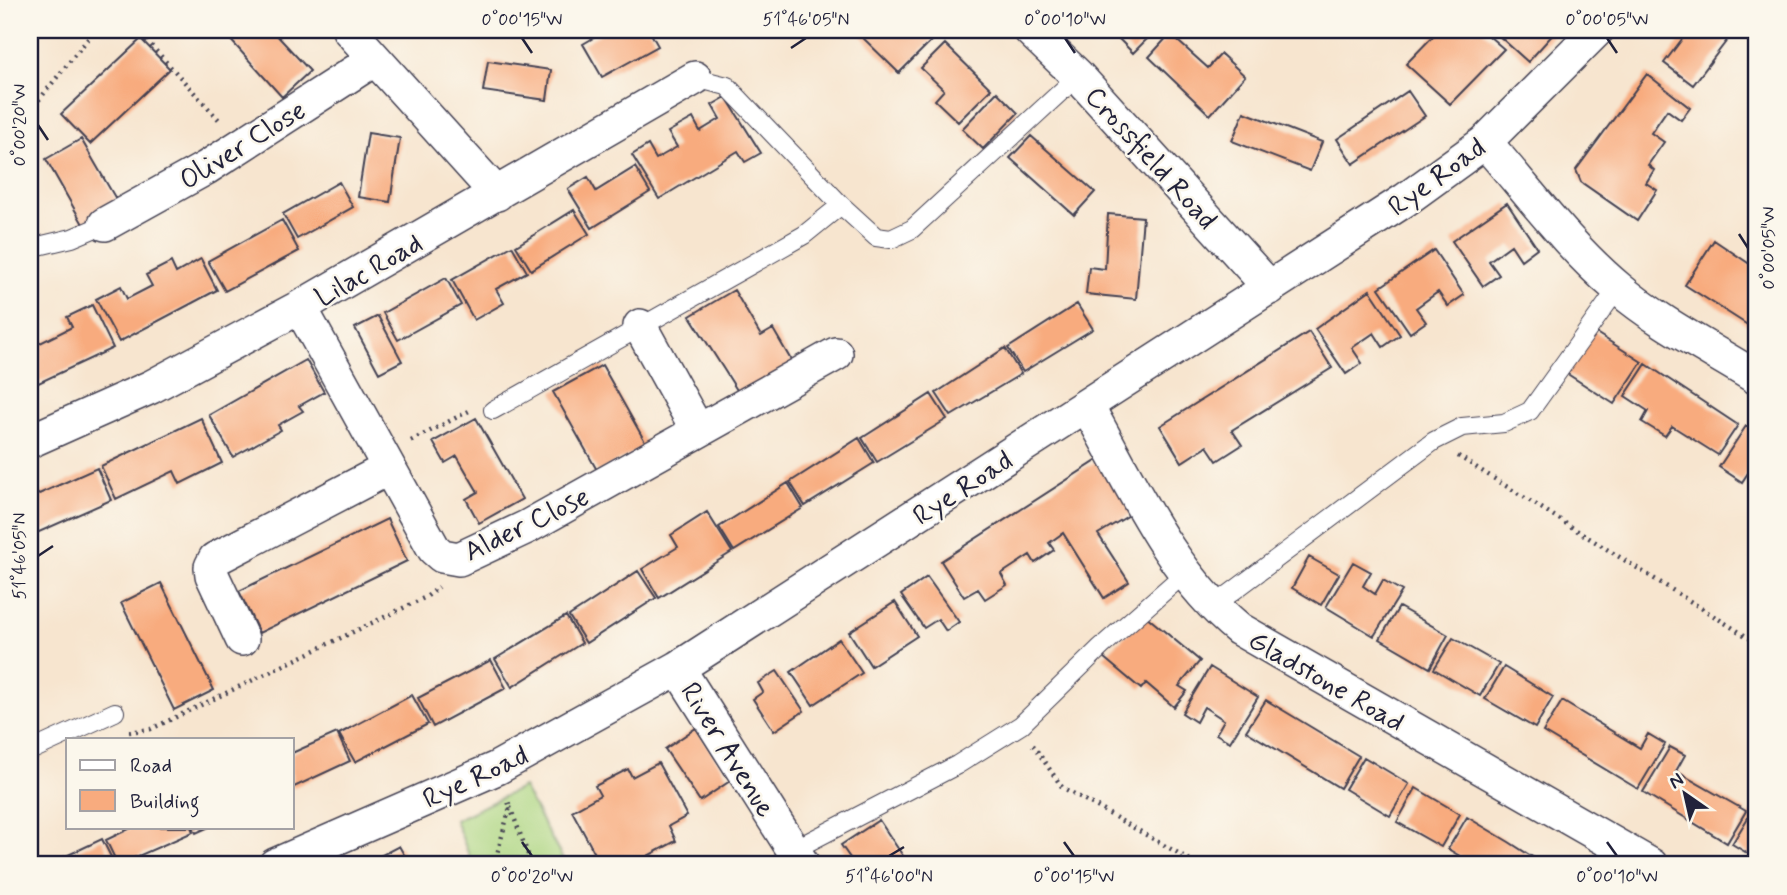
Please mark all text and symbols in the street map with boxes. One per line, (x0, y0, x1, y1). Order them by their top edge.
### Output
text: 0°00'15"W (482, 8, 562, 32)
text: 51°46'05"N (762, 8, 850, 32)
text: 0°00'10"W (1024, 8, 1106, 32)
text: 0°00'05"W (1566, 8, 1648, 32)
street label: Crossfield Road (1076, 79, 1224, 238)
text: 0°00'20"W (8, 84, 32, 166)
street label: Oliver Close (173, 93, 314, 200)
street label: Rye Road (1381, 130, 1494, 226)
text: 0°00'05"W (1757, 207, 1781, 289)
street label: Lilac Road (309, 226, 430, 317)
street label: Rye Road (906, 443, 1021, 535)
street label: Alder Close (458, 479, 596, 571)
text: 51°46'05"N (8, 512, 32, 600)
street label: Gladstone Road (1241, 622, 1411, 742)
street label: River Avenue (671, 676, 783, 825)
legend (66, 738, 294, 828)
street label: Rye Road (417, 738, 535, 819)
text: Road (130, 752, 172, 780)
north arrow (1650, 758, 1720, 828)
text: N (1664, 767, 1689, 795)
text: Building (130, 788, 200, 818)
text: 0°00'20"W (491, 865, 573, 889)
text: 51°46'00"N (845, 865, 933, 889)
text: 0°00'15"W (1034, 865, 1114, 889)
text: 0°00'10"W (1576, 865, 1658, 889)

